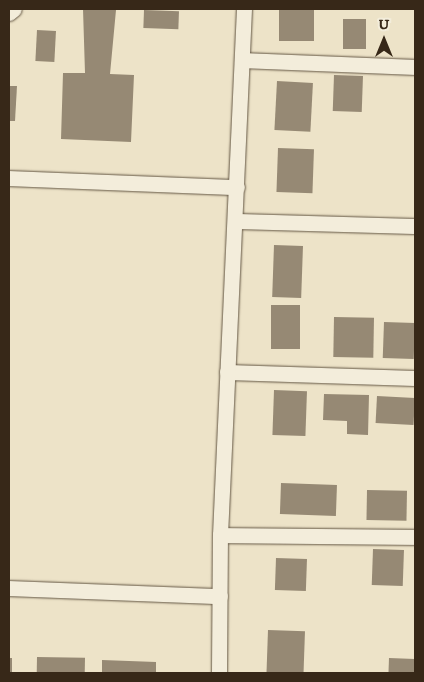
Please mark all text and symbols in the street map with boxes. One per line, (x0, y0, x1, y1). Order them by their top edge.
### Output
north arrow (359, 15, 409, 65)
text: U (379, 16, 389, 34)

